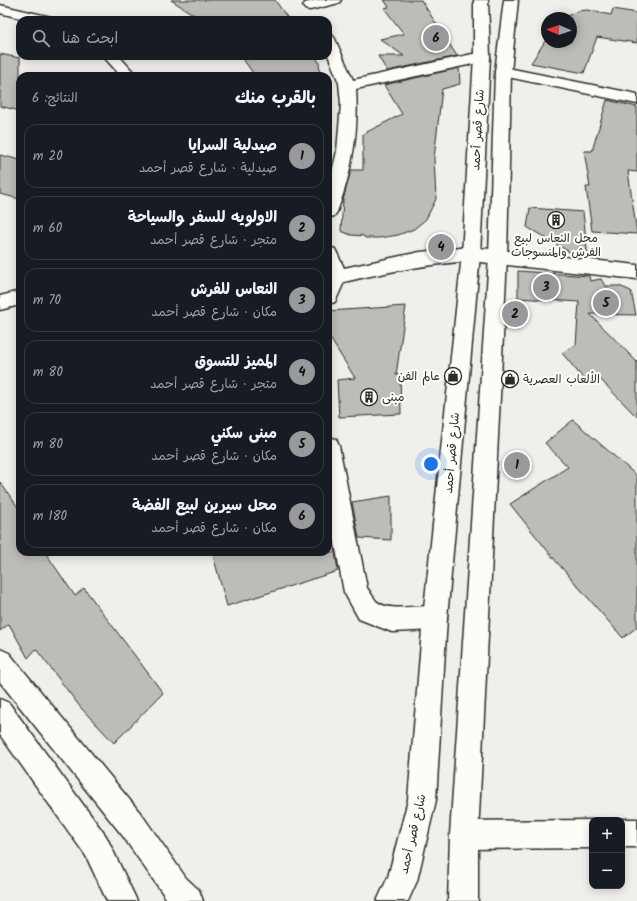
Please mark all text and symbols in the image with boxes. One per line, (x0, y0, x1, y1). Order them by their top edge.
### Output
north arrow (541, 12, 577, 48)
search box (16, 16, 332, 60)
pin: 6 (423, 23, 449, 53)
icon: search (30, 27, 52, 49)
text: ابحث هنا (62, 27, 118, 51)
text: بالقرب منك (235, 85, 316, 112)
text: النتائج: 6 (32, 88, 78, 109)
street label: شارع قصر أحمد (466, 89, 490, 171)
text: صيدلية السرايا (188, 134, 277, 158)
text: 20 m (33, 146, 63, 167)
text: 1 (300, 146, 304, 167)
text: صيدلية · شارع قصر أحمد (139, 158, 277, 179)
text: الاولويه للسفر والسياحة (128, 206, 277, 230)
building icon: محل النعاس لبيع الفرش والمنسوجات (546, 210, 566, 230)
text: 60 m (33, 218, 62, 239)
text: 2 (298, 218, 306, 239)
place label: محل النعاس لبيع الفرش والمنسوجات (511, 229, 601, 262)
text: متجر · شارع قصر أحمد (150, 230, 277, 251)
pin: 4 (428, 232, 454, 262)
pin: 3 (533, 272, 559, 302)
text: النعاس للفرش (191, 278, 277, 302)
pin: 5 (593, 288, 619, 318)
text: 70 m (33, 290, 61, 311)
text: 3 (298, 290, 306, 311)
pin: 2 (502, 299, 528, 329)
text: مكان · شارع قصر أحمد (151, 302, 277, 323)
text: المميز للتسوق (195, 350, 277, 374)
text: 80 m (33, 362, 63, 383)
text: 4 (298, 362, 306, 383)
shop icon: عالم الفن (443, 366, 463, 386)
place label: عالم الفن (398, 367, 440, 386)
shop icon: الألعاب العصرية (500, 369, 520, 389)
place label: الألعاب العصرية (523, 370, 600, 389)
text: متجر · شارع قصر أحمد (150, 374, 277, 395)
building icon: مبنى (359, 387, 379, 407)
place label: مبنى (382, 388, 405, 407)
street label: شارع قصر أحمد (439, 412, 465, 494)
text: مبنى سكني (211, 422, 277, 446)
text: 80 m (33, 434, 63, 455)
text: 5 (299, 434, 305, 455)
text: مكان · شارع قصر أحمد (151, 446, 277, 467)
pin: 1 (504, 450, 530, 480)
your location (421, 454, 441, 474)
text: محل سيرين لبيع الفضة (132, 494, 277, 518)
text: 180 m (33, 506, 67, 527)
text: 6 (298, 506, 306, 527)
text: مكان · شارع قصر أحمد (151, 518, 277, 539)
street label: شارع قصر أحمد (395, 792, 431, 876)
map controls (589, 817, 625, 889)
button: + (589, 817, 625, 853)
button: − (589, 853, 625, 889)

